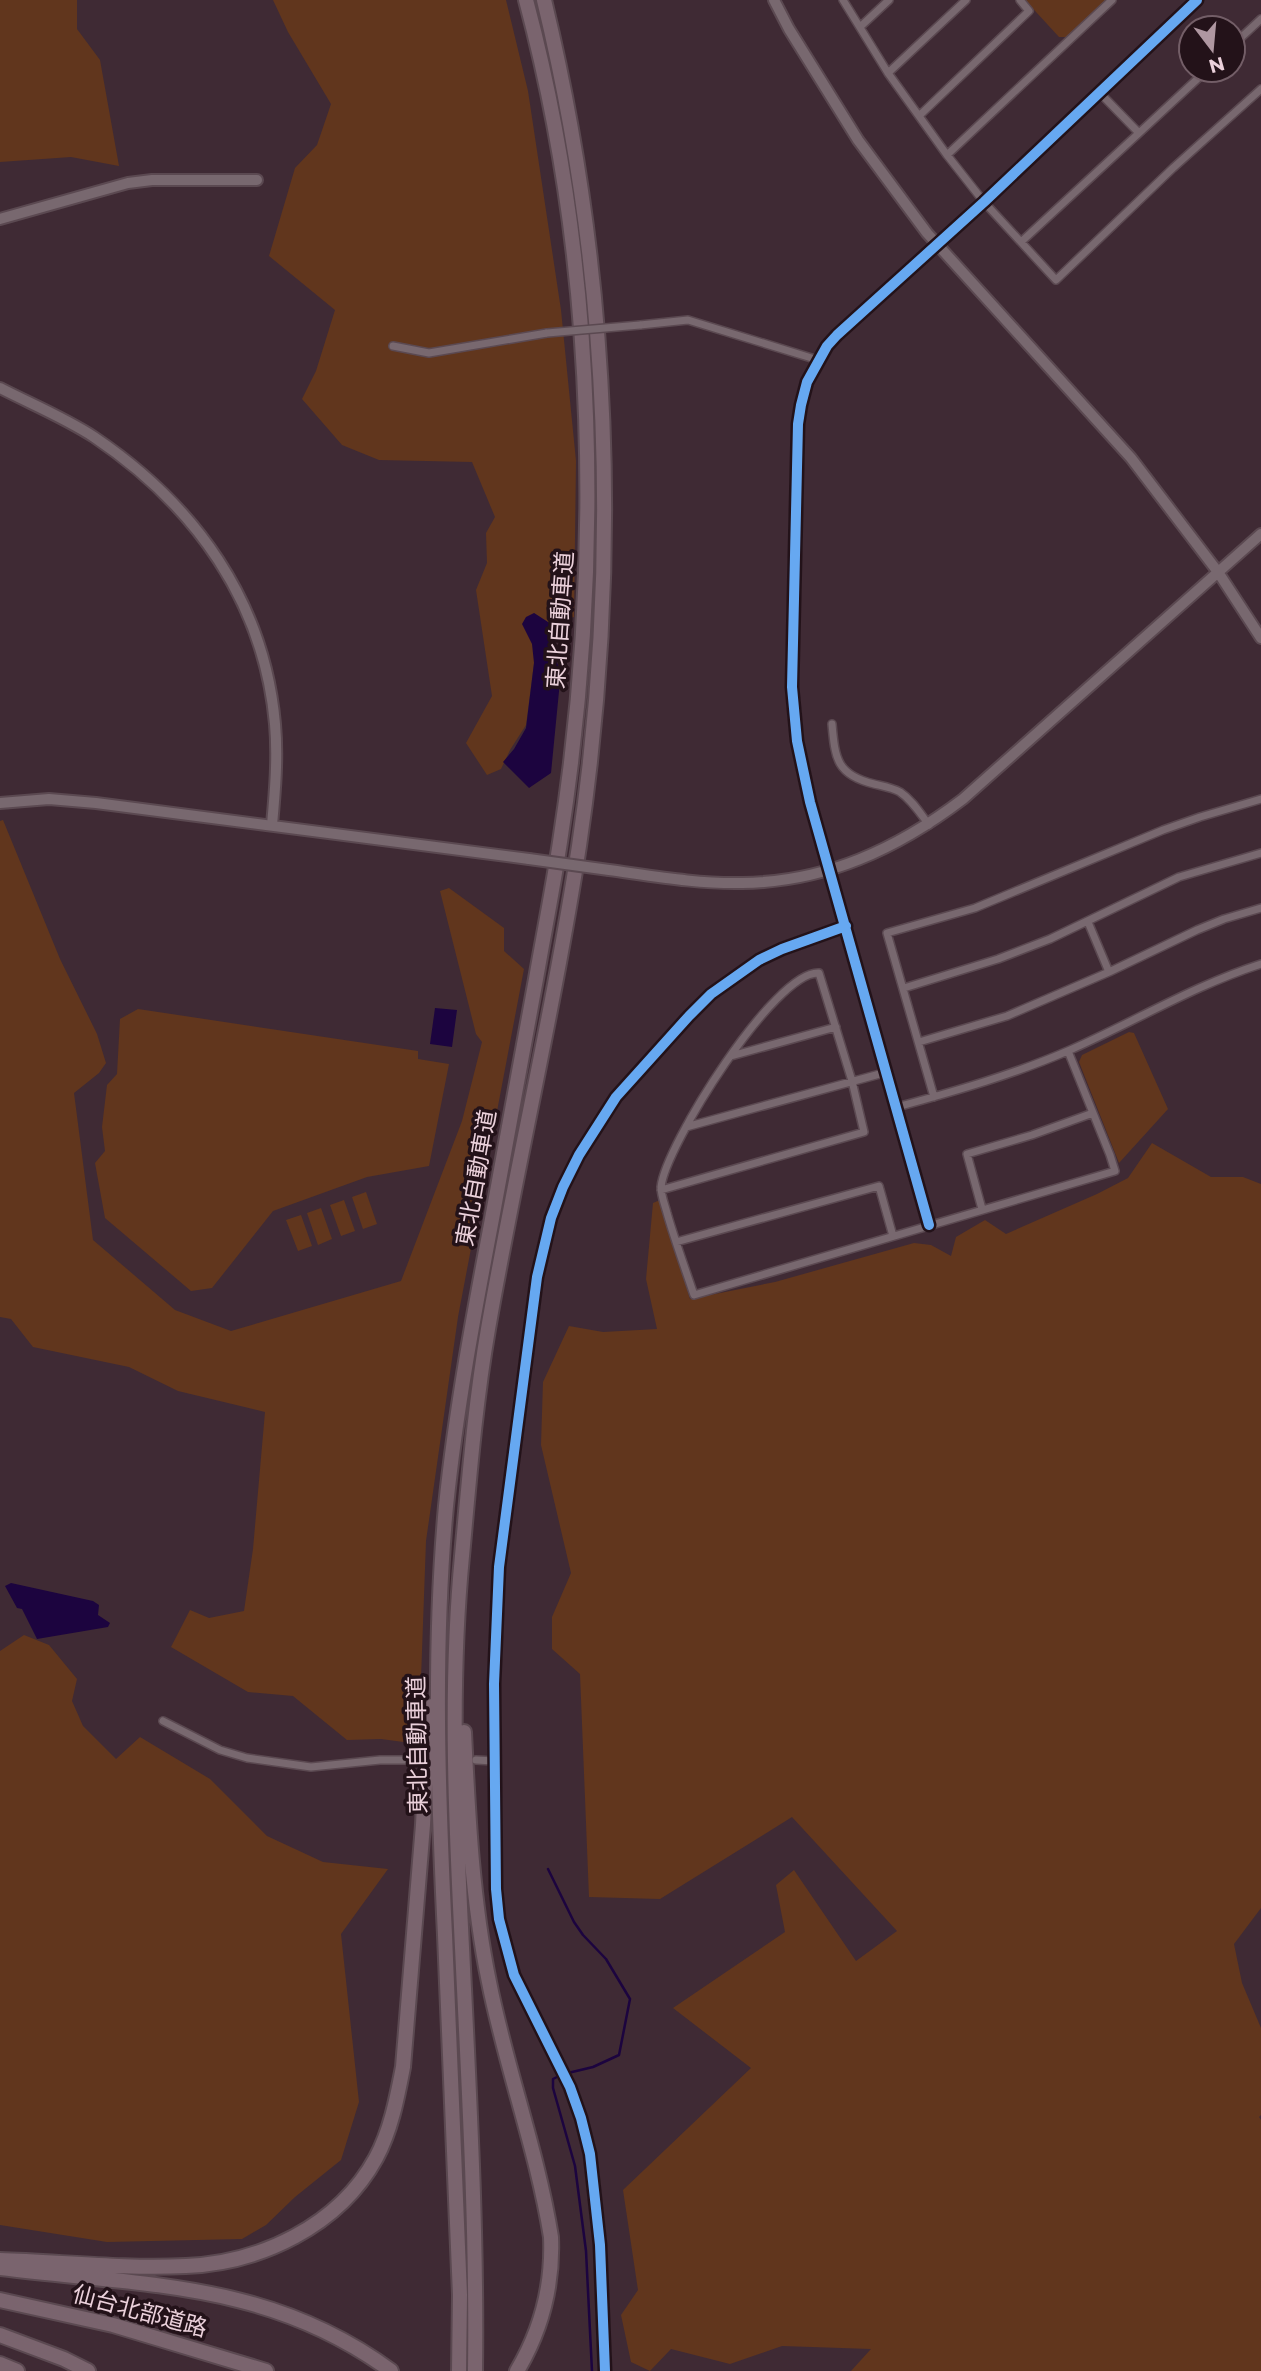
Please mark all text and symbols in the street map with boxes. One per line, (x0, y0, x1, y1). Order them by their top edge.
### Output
north arrow (1177, 14, 1247, 84)
text: N (1206, 52, 1227, 78)
street label: 東北自動車道 (541, 550, 579, 690)
street label: 東北自動車道 (450, 1108, 502, 1248)
street label: 東北自動車道 (402, 1676, 432, 1814)
street label: 仙台北部道路 (70, 2280, 210, 2342)

